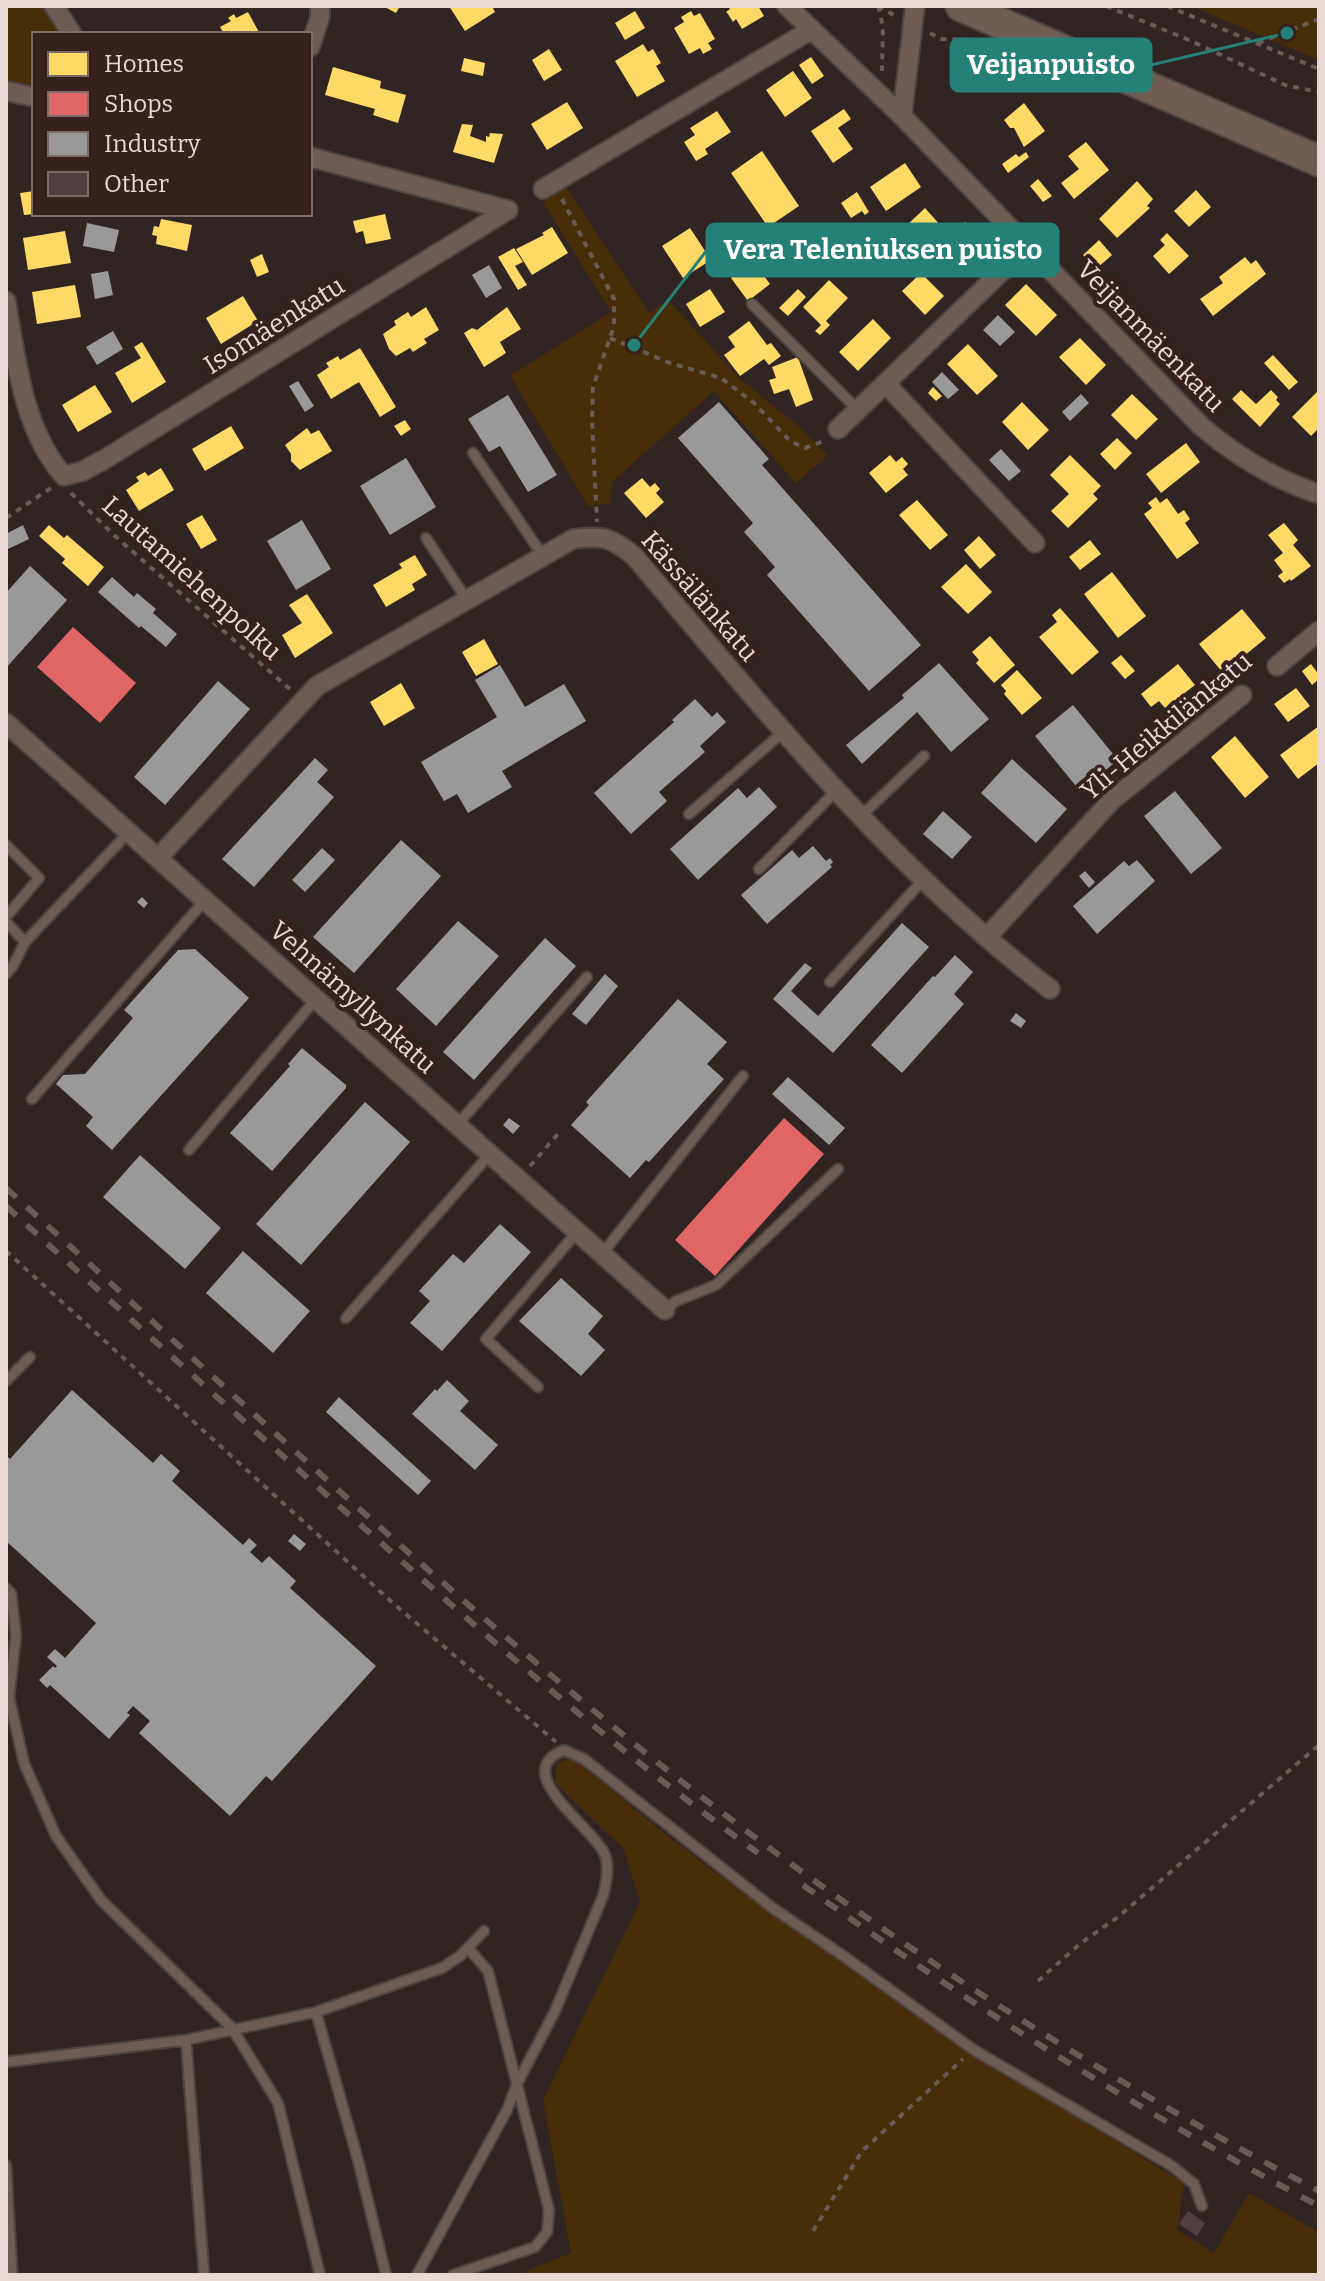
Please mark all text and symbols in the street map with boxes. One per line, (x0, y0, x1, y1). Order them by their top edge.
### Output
legend (32, 32, 312, 216)
callout: Veijanpuisto (951, 39, 1151, 91)
text: Veijanpuisto (967, 48, 1135, 81)
text: Homes (104, 50, 184, 78)
text: Shops (104, 90, 173, 118)
text: Industry (104, 130, 201, 158)
text: Other (104, 170, 169, 198)
callout: Vera Teleniuksen puisto (707, 224, 1058, 276)
text: Vera Teleniuksen puisto (723, 233, 1043, 266)
street label: Veijanmäenkatu (1070, 254, 1231, 419)
street label: Isomäenkatu (198, 270, 350, 381)
street label: Lautamiehenpolku (96, 490, 287, 667)
street label: Kässälänkatu (635, 525, 765, 668)
street label: Yli-Heikkilänkatu (1074, 646, 1258, 807)
street label: Vehnämyllynkatu (263, 915, 442, 1080)

